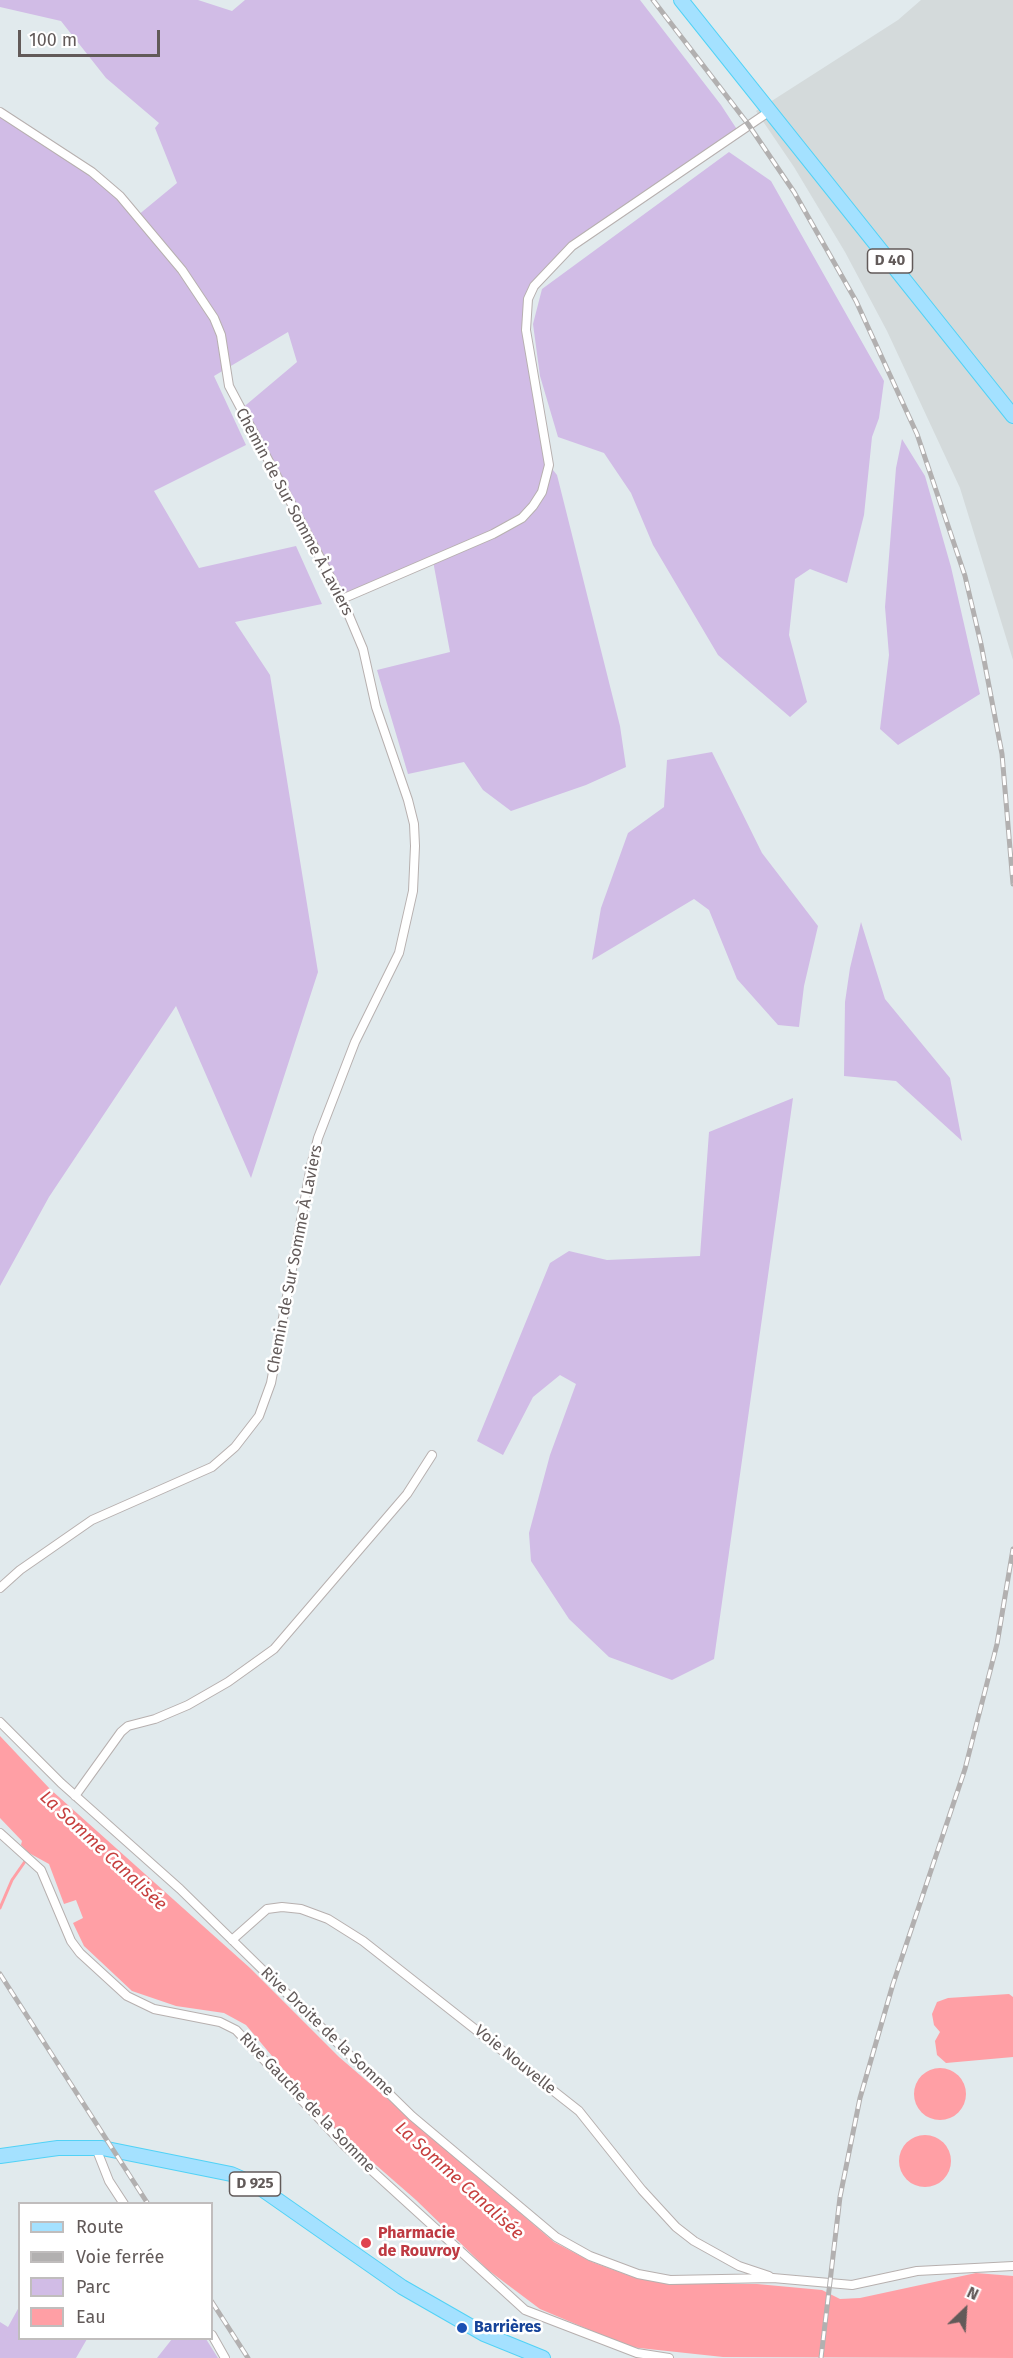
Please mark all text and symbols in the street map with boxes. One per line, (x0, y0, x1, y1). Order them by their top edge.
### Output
scale bar (21, 18, 164, 56)
text: 100 m (29, 29, 77, 51)
road number: D 40 (868, 249, 912, 273)
street label: Chemin de Sur Somme À Laviers (231, 405, 357, 619)
street label: Chemin de Sur Somme À Laviers (263, 1143, 327, 1375)
water label: La Somme Canalisée (35, 1787, 171, 1915)
street label: Rive Droite de la Somme (256, 1963, 398, 2101)
street label: Voie Nouvelle (470, 2021, 560, 2099)
street label: Rive Gauche de la Somme (235, 2029, 379, 2177)
water label: La Somme Canalisée (390, 2118, 528, 2244)
road number: D 925 (230, 2172, 280, 2196)
legend (18, 2202, 213, 2340)
text: Route (76, 2216, 124, 2238)
place label: Pharmacie de Rouvroy (378, 2224, 460, 2262)
marker: Pharmacie de Rouvroy (359, 2236, 373, 2250)
text: Voie ferrée (76, 2246, 164, 2268)
text: Parc (76, 2276, 110, 2298)
north arrow (935, 2280, 995, 2340)
text: N (964, 2282, 982, 2304)
text: Eau (76, 2306, 106, 2328)
place label: Barrières (474, 2318, 541, 2338)
marker: Barrières (455, 2321, 469, 2335)

